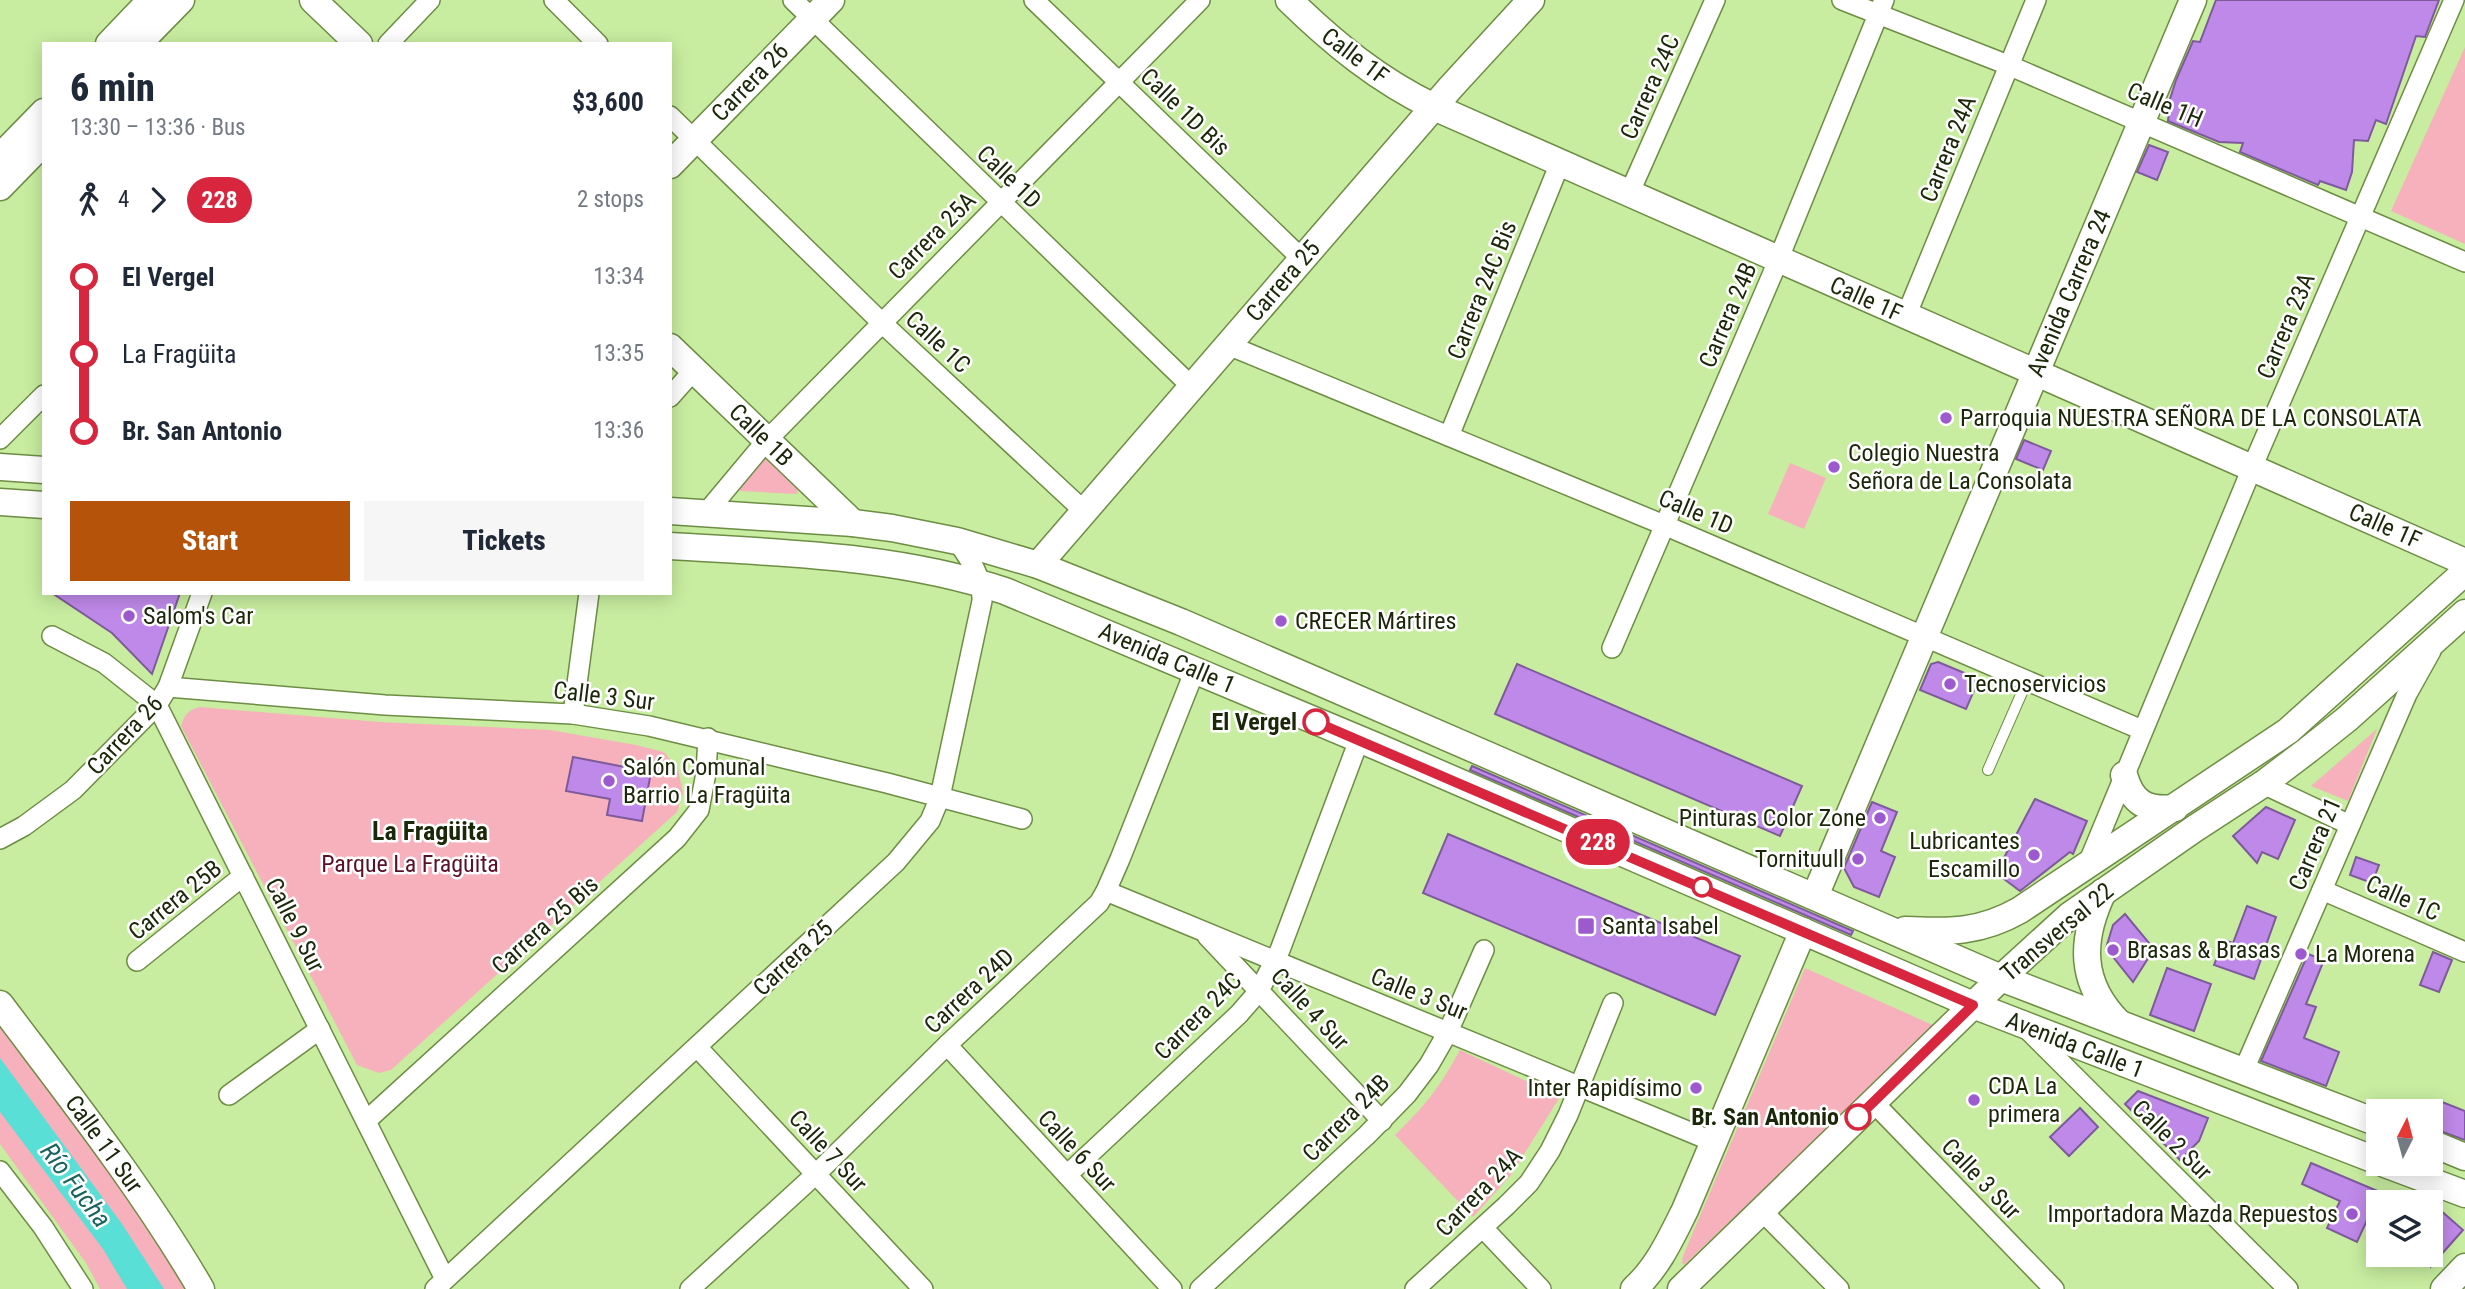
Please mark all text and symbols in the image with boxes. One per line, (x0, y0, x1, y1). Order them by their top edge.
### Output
street label: Calle 1F (1316, 22, 1394, 90)
street label: Carrera 24C (1614, 30, 1686, 144)
street label: Carrera 26 (706, 37, 794, 127)
street label: Calle 1D Bis (1134, 63, 1236, 161)
text: 6 min (70, 66, 155, 110)
street label: Calle 1H (2123, 77, 2207, 133)
text: $3,600 (572, 87, 644, 117)
street label: Carrera 24A (1914, 92, 1982, 206)
text: 13:30 – 13:36 · Bus (70, 114, 246, 141)
street label: Calle 1D (971, 140, 1047, 214)
icon: walk (70, 181, 108, 219)
icon: forward (139, 181, 177, 219)
text: 4 (118, 186, 129, 213)
text: 228 (201, 186, 238, 214)
text: 2 stops (577, 186, 644, 213)
street label: Carrera 25A (882, 186, 982, 286)
street label: Avenida Carrera 24 (2021, 205, 2117, 381)
street label: Carrera 24C Bis (1441, 217, 1523, 363)
street label: Carrera 25 (1240, 235, 1326, 327)
street label: Carrera 24B (1693, 258, 1763, 372)
text: El Vergel (122, 262, 215, 292)
text: 13:34 (593, 263, 644, 290)
street label: Carrera 23A (2251, 269, 2321, 383)
street label: Calle 1F (1825, 271, 1907, 327)
street label: Calle 1C (900, 305, 976, 379)
text: La Fragüita (122, 339, 236, 369)
text: 13:35 (593, 340, 644, 367)
street label: Calle 1B (723, 398, 799, 472)
place label: Parroquia NUESTRA SEÑORA DE LA CONSOLATA (1960, 404, 2422, 432)
marker: Parroquia NUESTRA SEÑORA DE LA CONSOLATA (1938, 410, 1954, 426)
text: Br. San Antonio (122, 416, 282, 446)
text: 13:36 (593, 417, 644, 444)
place label: Colegio Nuestra Señora de La Consolata (1848, 439, 2072, 495)
marker: Colegio Nuestra Señora de La Consolata (1826, 459, 1842, 475)
street label: Calle 1D (1654, 484, 1738, 540)
street label: Calle 1F (2344, 498, 2426, 554)
button: Start (70, 501, 350, 581)
button: Tickets (364, 501, 644, 581)
place label: Salom's Car (143, 602, 253, 630)
place label: CRECER Mártires (1295, 607, 1456, 635)
marker: Salom's Car (121, 608, 137, 624)
marker: CRECER Mártires (1273, 613, 1289, 629)
street label: Avenida Calle 1 (1095, 617, 1239, 699)
place label: Tecnoservicios (1964, 670, 2106, 698)
street label: Calle 3 Sur (552, 676, 656, 716)
marker: Tecnoservicios (1942, 676, 1958, 692)
street label: Carrera 26 (81, 690, 169, 780)
place label: El Vergel (1211, 708, 1297, 736)
marker: El Vergel (1303, 709, 1329, 735)
place label: Salón Comunal Barrio La Fragüita (623, 753, 791, 809)
marker: Salón Comunal Barrio La Fragüita (601, 773, 617, 789)
street label: Carrera 21 (2283, 793, 2347, 895)
place label: Pinturas Color Zone (1679, 804, 1866, 832)
marker: Pinturas Color Zone (1872, 810, 1888, 826)
district label: La Fragüita (372, 816, 488, 846)
line badge: 228 (1558, 819, 1638, 865)
place label: Lubricantes Escamillo (1909, 827, 2020, 883)
text: 228 (1580, 828, 1616, 856)
place label: Tornituull (1755, 845, 1844, 873)
marker: Lubricantes Escamillo (2026, 847, 2042, 863)
park label: Parque La Fragüita (321, 850, 499, 878)
marker: Tornituull (1850, 851, 1866, 867)
street label: Carrera 25B (123, 854, 227, 946)
street label: Calle 1C (2362, 869, 2444, 927)
street label: Carrera 25 Bis (486, 870, 604, 980)
street label: Calle 9 Sur (259, 873, 331, 977)
unlabelled marker (1692, 877, 1712, 897)
street label: Transversal 22 (1995, 877, 2119, 987)
place label: Santa Isabel (1602, 912, 1719, 940)
street label: Carrera 25 (748, 914, 838, 1002)
marker: Santa Isabel (1576, 916, 1596, 936)
place label: Brasas & Brasas (2127, 936, 2281, 964)
place label: La Morena (2315, 940, 2415, 968)
marker: Brasas & Brasas (2105, 942, 2121, 958)
street label: Carrera 24D (918, 943, 1020, 1039)
marker: La Morena (2293, 946, 2309, 962)
street label: Calle 4 Sur (1265, 962, 1355, 1056)
street label: Calle 3 Sur (1367, 962, 1471, 1026)
street label: Carrera 24C (1149, 967, 1247, 1065)
street label: Avenida Calle 1 (2002, 1006, 2148, 1084)
street label: Carrera 24B (1297, 1069, 1395, 1167)
place label: CDA La primera (1988, 1072, 2060, 1128)
place label: Inter Rapidísimo (1528, 1074, 1682, 1102)
marker: Inter Rapidísimo (1688, 1080, 1704, 1096)
street label: Calle 11 Sur (59, 1090, 149, 1198)
marker: CDA La primera (1966, 1092, 1982, 1108)
street label: Calle 2 Sur (2126, 1094, 2218, 1186)
north arrow (2366, 1099, 2443, 1176)
map controls (2366, 1099, 2443, 1267)
place label: Br. San Antonio (1691, 1103, 1839, 1131)
street label: Calle 7 Sur (783, 1104, 873, 1198)
street label: Calle 6 Sur (1032, 1104, 1122, 1198)
marker: Br. San Antonio (1845, 1104, 1871, 1130)
street label: Calle 3 Sur (1936, 1133, 2026, 1225)
water label: Río Fucha (35, 1137, 117, 1233)
street label: Carrera 24A (1430, 1142, 1528, 1242)
button: layers (2366, 1190, 2443, 1267)
place label: Importadora Mazda Repuestos (2047, 1200, 2338, 1228)
marker: Importadora Mazda Repuestos (2344, 1206, 2360, 1222)

